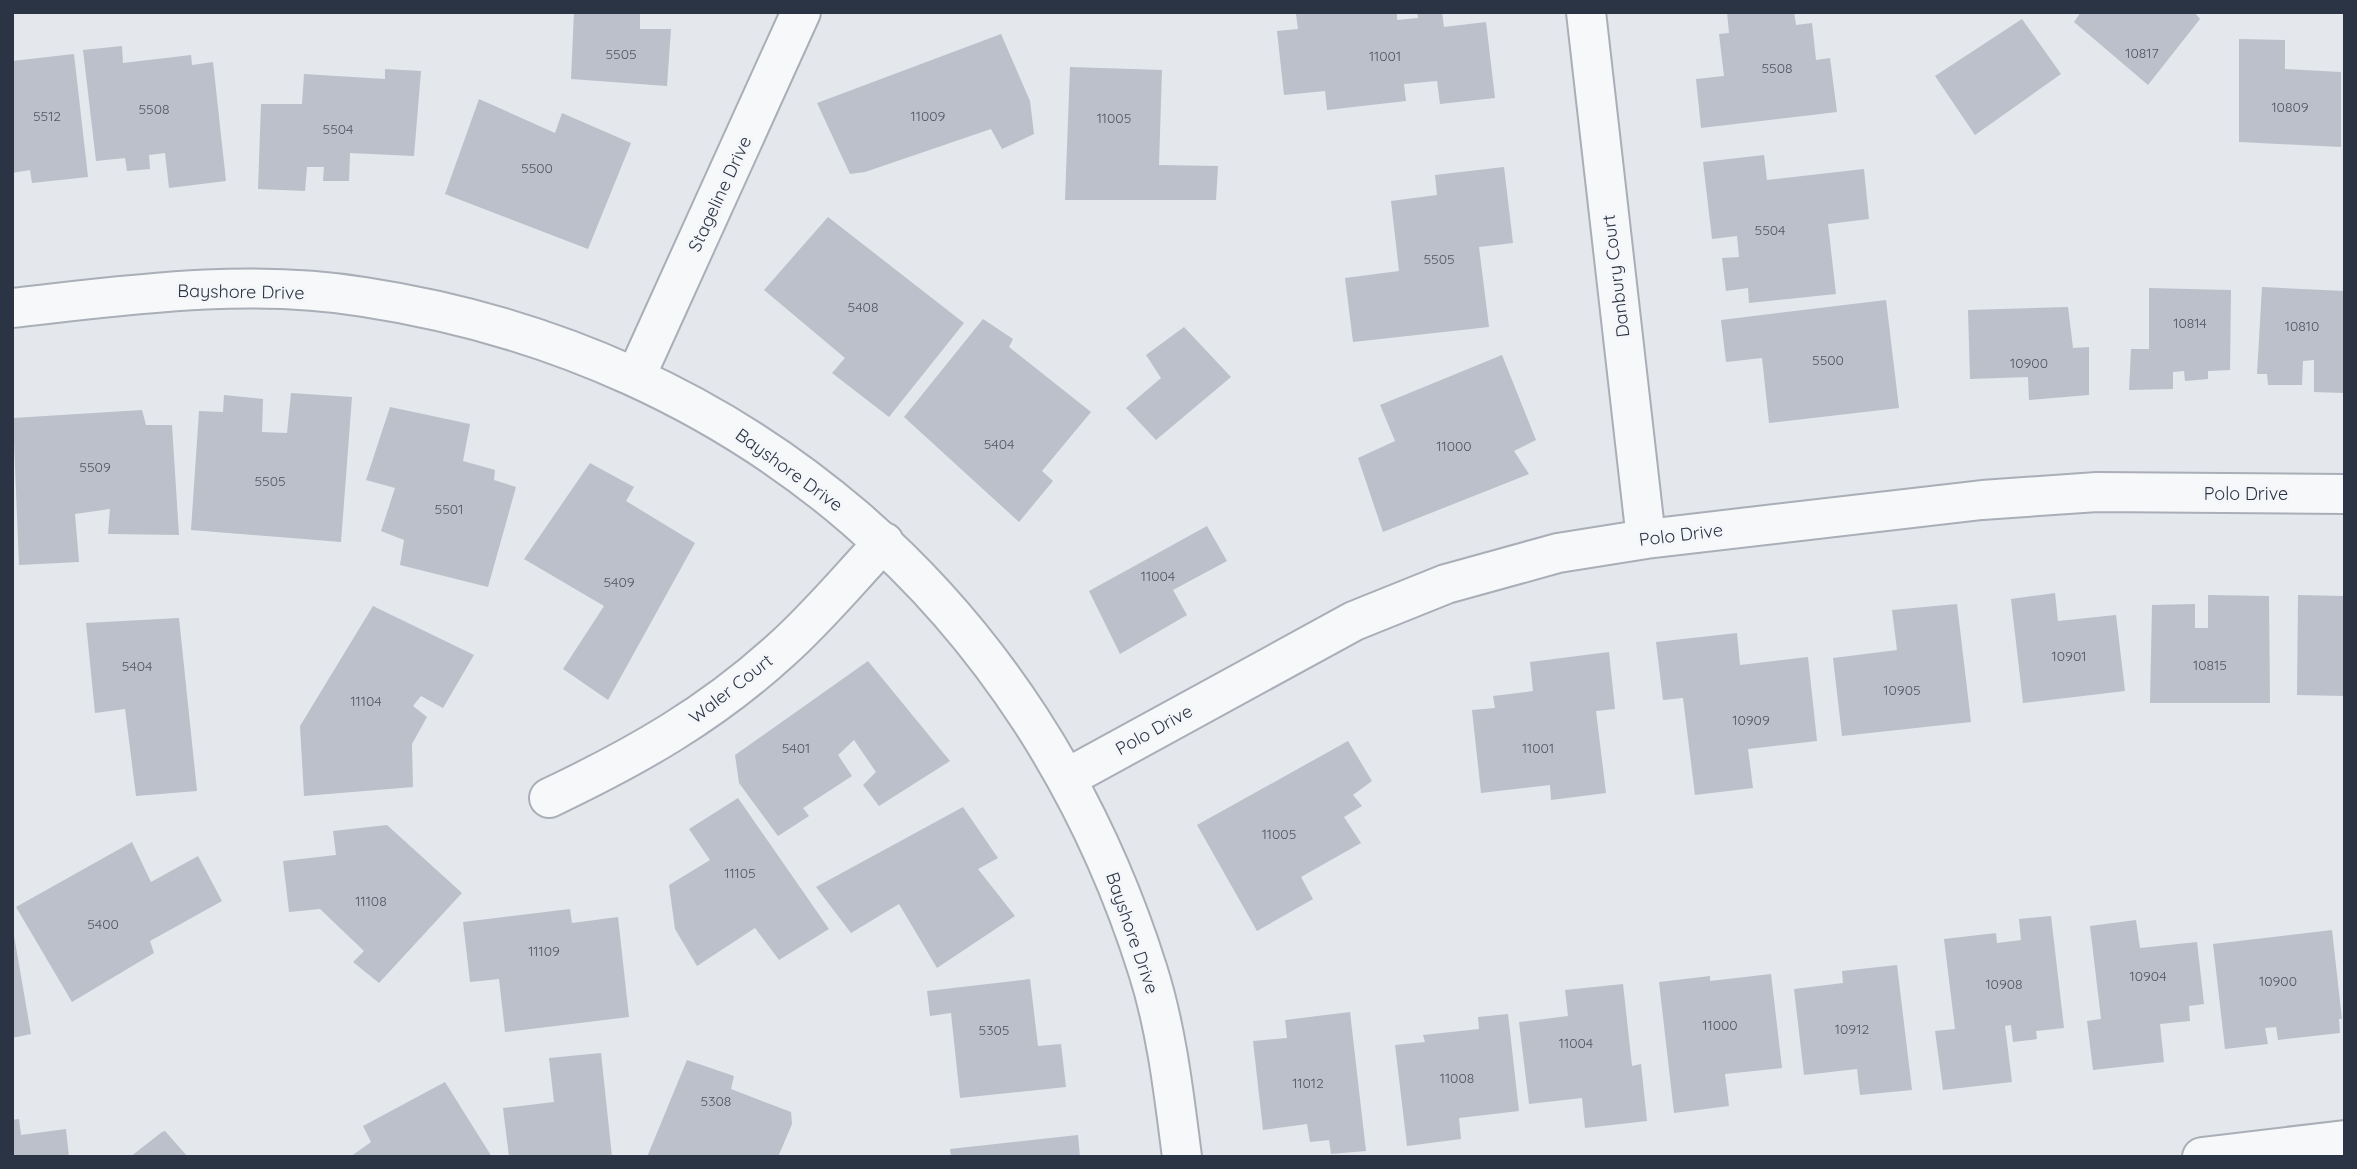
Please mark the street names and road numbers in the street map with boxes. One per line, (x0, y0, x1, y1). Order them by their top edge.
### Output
street label: Stageline Drive (683, 132, 756, 255)
street label: Danbury Court (1597, 213, 1634, 339)
street label: Bayshore Drive (177, 279, 305, 304)
street label: Bayshore Drive (731, 423, 847, 516)
street label: Polo Drive (2204, 482, 2288, 505)
street label: Polo Drive (1638, 518, 1724, 551)
street label: Waler Court (684, 649, 777, 728)
street label: Polo Drive (1111, 699, 1196, 760)
street label: Bayshore Drive (1101, 869, 1164, 997)

